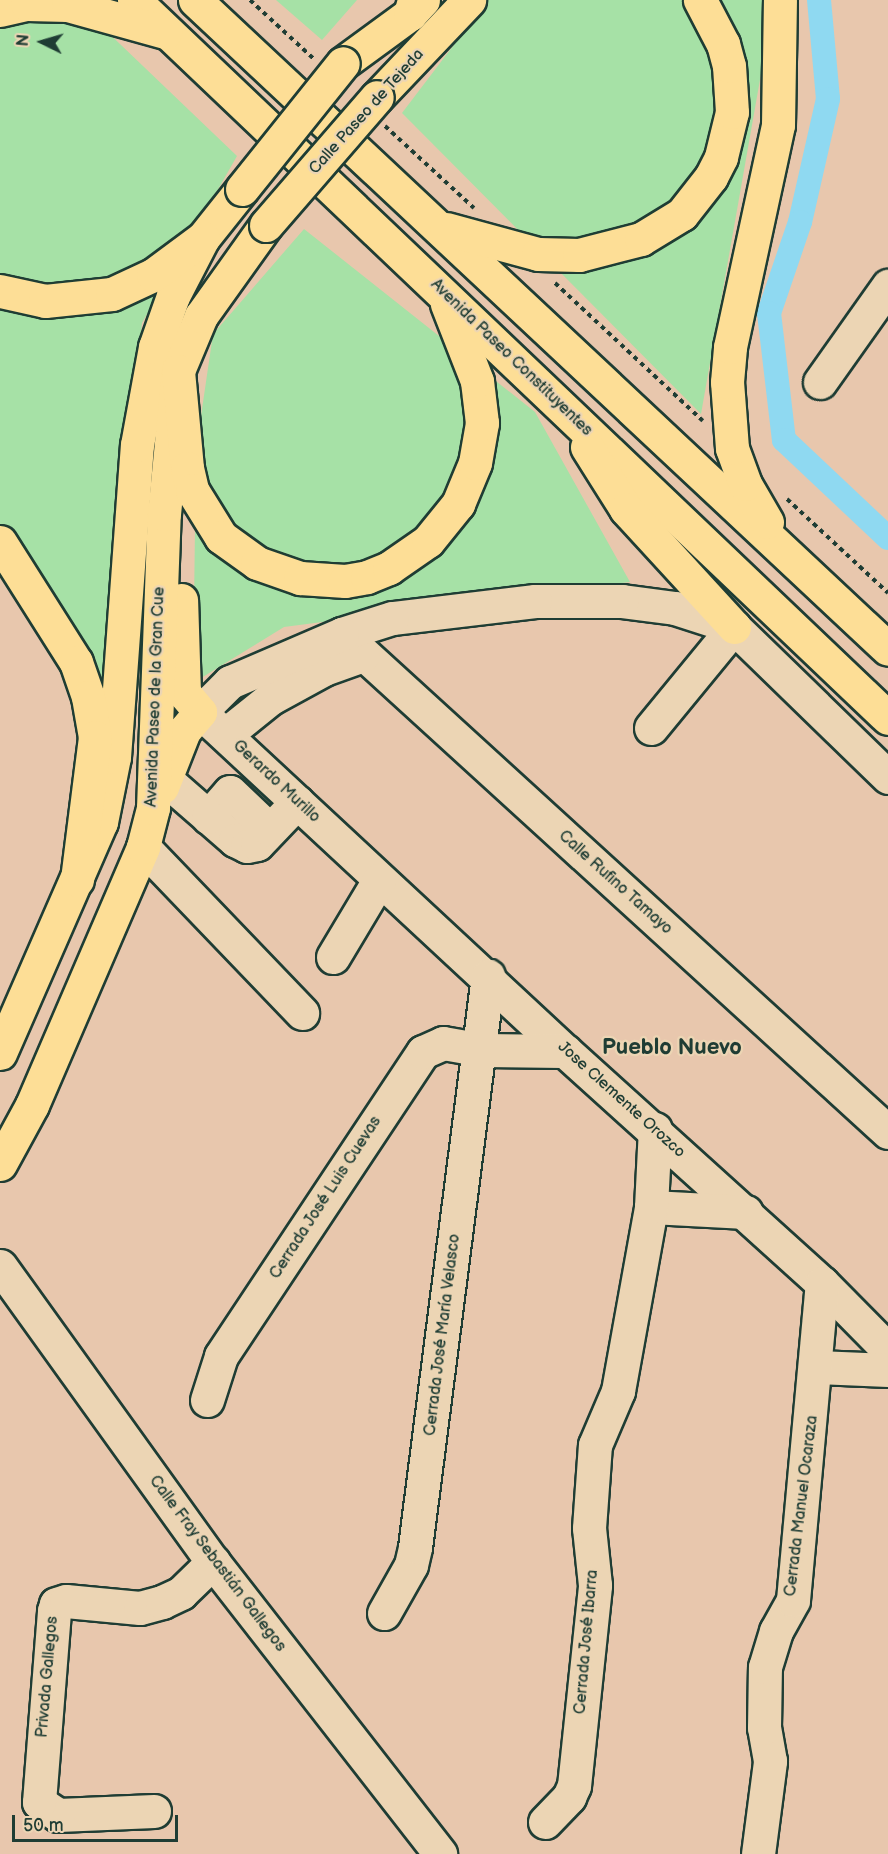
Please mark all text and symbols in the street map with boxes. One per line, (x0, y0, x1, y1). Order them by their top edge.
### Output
north arrow (12, 12, 72, 72)
text: N (14, 34, 34, 47)
street label: Calle Paseo de Tejeda (306, 45, 428, 179)
street label: Avenida Paseo Constituyentes (426, 276, 596, 440)
street label: Avenida Paseo de la Gran Cue (143, 587, 169, 807)
street label: Gerardo Murillo (228, 737, 324, 827)
street label: Calle Rufino Tamayo (554, 827, 676, 939)
district label: Pueblo Nuevo (602, 1035, 742, 1061)
street label: Jose Clemente Orozco (553, 1038, 689, 1162)
street label: Cerrada José Luis Cuevas (266, 1113, 386, 1283)
street label: Cerrada José María Velasco (421, 1232, 465, 1438)
street label: Cerrada Manuel Ocaraza (781, 1414, 823, 1598)
street label: Calle Fray Sebastián Gallegos (144, 1472, 290, 1656)
street label: Cerrada José Ibarra (571, 1568, 603, 1716)
street label: Privada Gallegos (33, 1615, 63, 1739)
scale bar (15, 1803, 182, 1841)
text: 50 m (23, 1815, 64, 1836)

